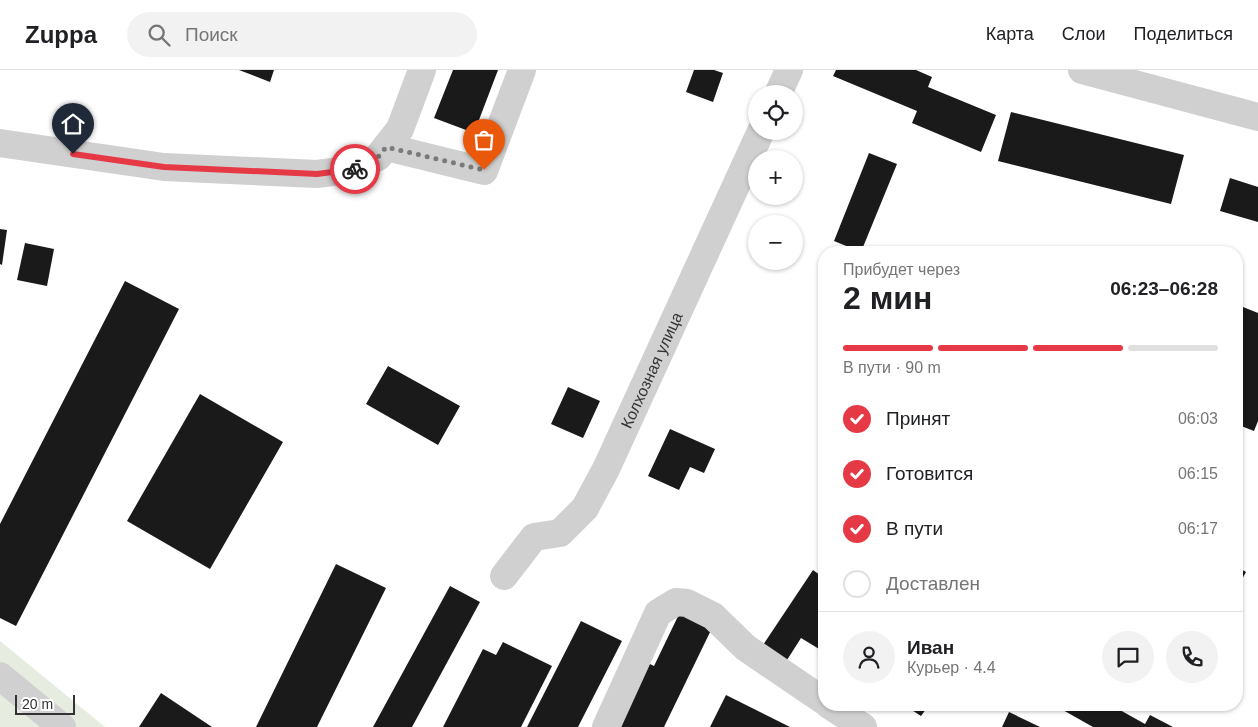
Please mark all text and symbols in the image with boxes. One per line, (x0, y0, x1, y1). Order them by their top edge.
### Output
search box (127, 12, 477, 57)
text: Zuppa (25, 21, 97, 48)
icon: search (145, 21, 173, 49)
text: Поиск (185, 24, 238, 45)
text: Карта (986, 24, 1034, 44)
text: Слои (1062, 24, 1106, 44)
text: Поделиться (1134, 24, 1233, 44)
map controls (748, 85, 803, 270)
button: locate (748, 85, 803, 140)
pin (52, 103, 94, 154)
icon: home (59, 110, 87, 138)
pin (463, 119, 505, 170)
icon: bag (470, 126, 498, 154)
courier (330, 144, 380, 194)
button: + (748, 150, 803, 205)
icon: bike (341, 155, 369, 183)
button: − (748, 215, 803, 270)
text: Прибудет через (843, 261, 960, 278)
text: 06:23–06:28 (1110, 278, 1218, 299)
text: 2 мин (843, 280, 932, 316)
street label: Колхозная улица (617, 309, 685, 431)
text: В пути · 90 m (843, 359, 941, 376)
icon: check (843, 405, 871, 433)
text: Принят (886, 408, 950, 429)
text: 06:03 (1178, 410, 1218, 427)
icon: check (843, 460, 871, 488)
text: Готовится (886, 463, 973, 484)
text: 06:15 (1178, 465, 1218, 482)
icon: check (843, 515, 871, 543)
text: В пути (886, 518, 943, 539)
text: 06:17 (1178, 520, 1218, 537)
text: Доставлен (886, 573, 980, 594)
button: person (843, 631, 895, 683)
button: chat (1102, 631, 1154, 683)
button: phone (1166, 631, 1218, 683)
text: Иван (907, 637, 954, 658)
text: Курьер · 4.4 (907, 659, 996, 676)
scale bar (15, 692, 75, 715)
text: 20 m (22, 696, 53, 712)

